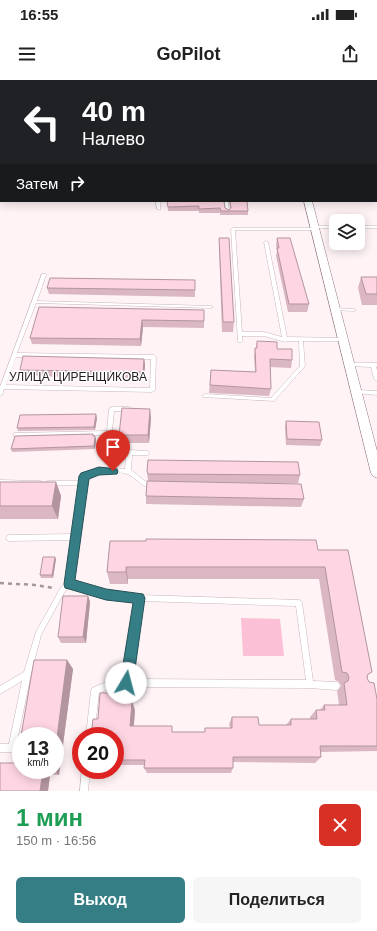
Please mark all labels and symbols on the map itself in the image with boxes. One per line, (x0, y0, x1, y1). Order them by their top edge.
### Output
street label: УЛИЦА ЦИРЕНЩИКОВА (9, 370, 147, 384)
pin (96, 430, 130, 471)
position arrow (105, 662, 147, 704)
speed limit sign: 20 (72, 727, 124, 779)

